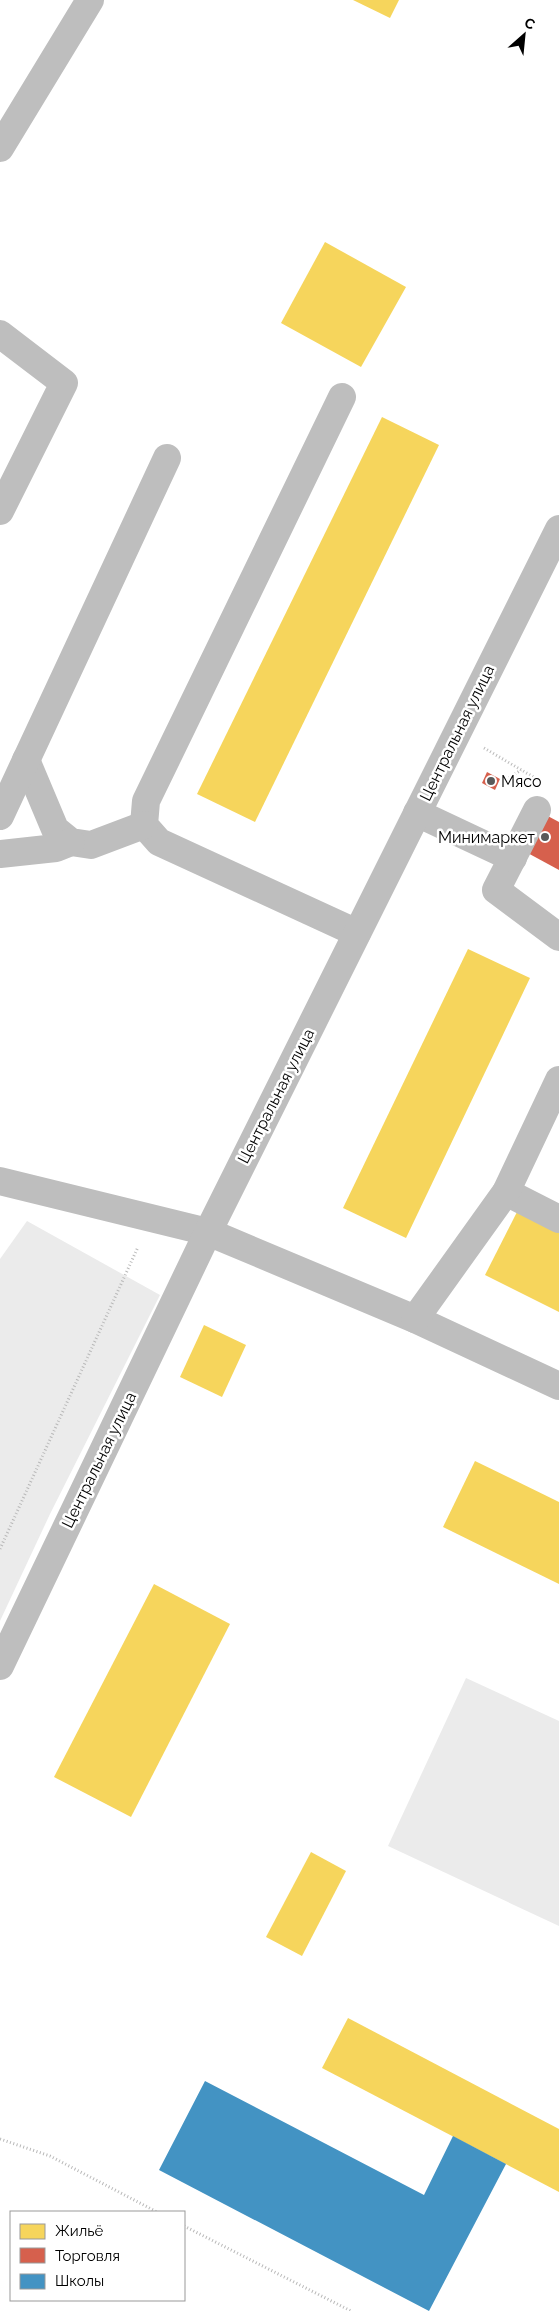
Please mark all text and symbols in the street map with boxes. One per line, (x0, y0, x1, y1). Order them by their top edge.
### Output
north arrow (499, 10, 549, 60)
text: С (522, 14, 538, 33)
street label: Центральная улица (416, 662, 498, 804)
place label: Мясо (501, 772, 542, 791)
marker: Мясо (485, 775, 497, 787)
place label: Минимаркет (438, 828, 535, 847)
marker: Минимаркет (539, 831, 551, 843)
street label: Центральная улица (234, 1025, 318, 1167)
street label: Центральная улица (58, 1389, 140, 1531)
legend (10, 2211, 185, 2301)
text: Жильё (55, 2222, 104, 2240)
text: Торговля (55, 2247, 120, 2265)
text: Школы (55, 2272, 104, 2290)

